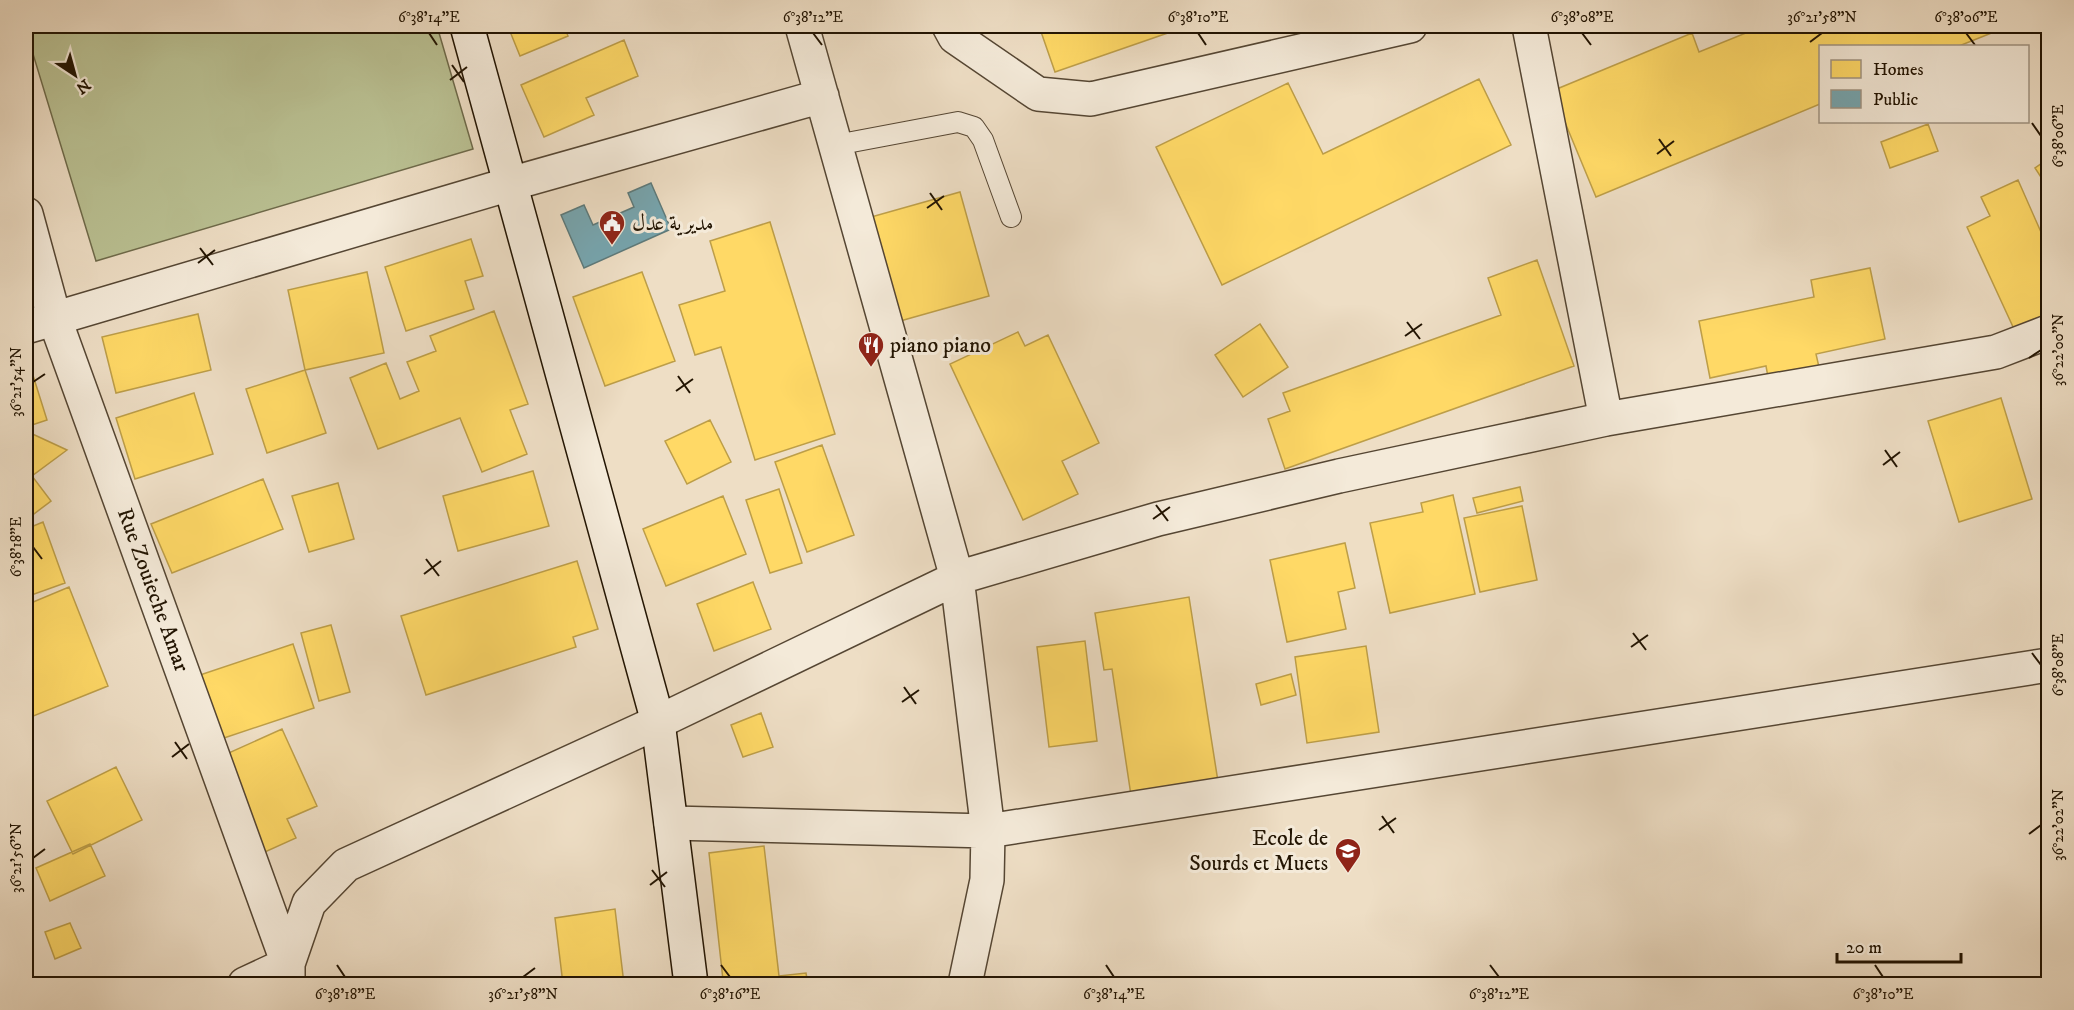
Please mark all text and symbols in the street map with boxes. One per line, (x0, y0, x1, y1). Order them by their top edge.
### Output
text: 6°38'14"E (398, 8, 460, 27)
text: 6°38'12"E (783, 8, 844, 27)
text: 6°38'10"E (1167, 8, 1229, 27)
text: 6°38'08"E (1550, 8, 1614, 27)
text: 36°21'58"N (1787, 8, 1857, 27)
text: 6°38'06"E (1934, 8, 1998, 27)
north arrow (45, 45, 105, 105)
legend (1819, 45, 2029, 123)
text: Homes (1873, 59, 1924, 81)
text: N (72, 74, 94, 98)
text: Public (1873, 89, 1919, 111)
text: 6°38'06"E (2049, 104, 2068, 168)
public building icon: مديرية عدل (597, 208, 627, 246)
place label: مديرية عدل (632, 210, 714, 237)
text: 36°22'00"N (2049, 314, 2068, 386)
restaurant icon: piano piano (856, 330, 886, 368)
place label: piano piano (889, 332, 991, 359)
text: 36°21'54"N (7, 347, 26, 417)
street label: Rue Zouieche Amar (111, 504, 195, 676)
text: 6°38'18"E (7, 516, 26, 577)
text: 6°38'08"E (2049, 633, 2068, 697)
text: 36°22'02"N (2049, 789, 2068, 861)
text: 36°21'56"N (7, 823, 26, 893)
place label: Ecole de Sourds et Muets (1189, 825, 1328, 877)
school or university icon: Ecole de Sourds et Muets (1333, 836, 1363, 874)
scale bar (1837, 926, 1962, 964)
text: 20 m (1846, 937, 1882, 959)
text: 6°38'18"E (315, 985, 376, 1004)
text: 36°21'58"N (488, 985, 558, 1004)
text: 6°38'16"E (700, 985, 761, 1004)
text: 6°38'14"E (1083, 985, 1145, 1004)
text: 6°38'12"E (1469, 985, 1530, 1004)
text: 6°38'10"E (1852, 985, 1914, 1004)

